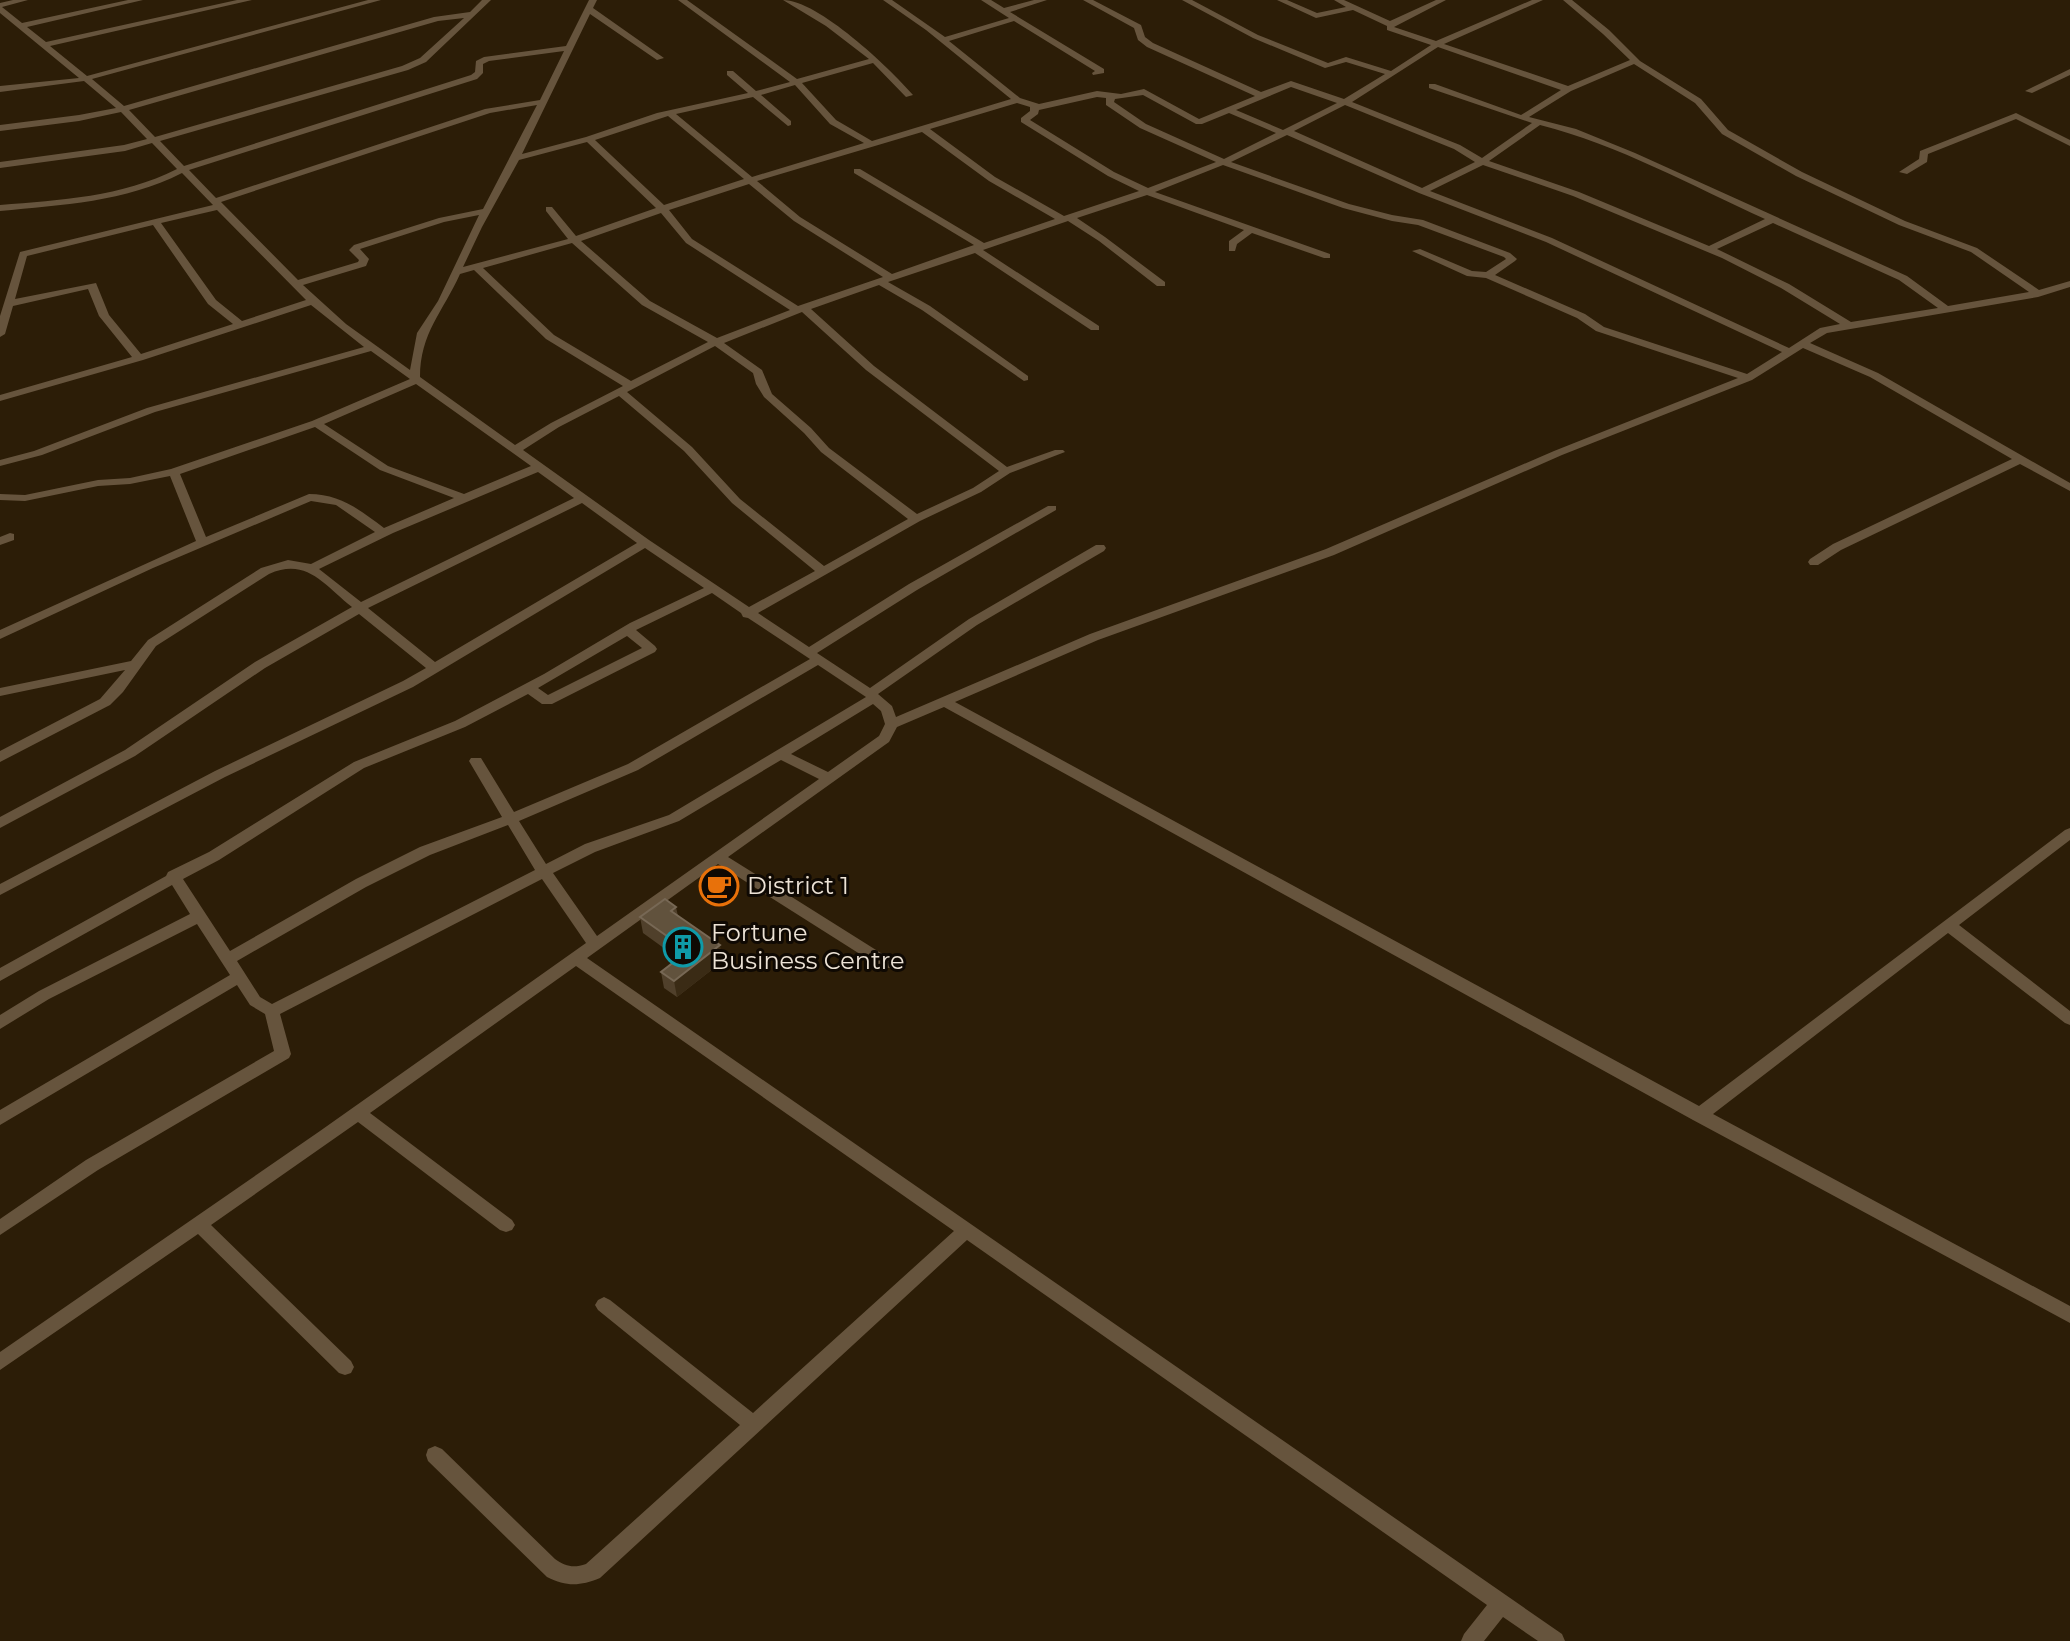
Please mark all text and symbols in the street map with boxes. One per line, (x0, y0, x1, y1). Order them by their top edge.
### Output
cafe icon: District 1 (698, 865, 740, 907)
place label: District 1 (747, 871, 849, 900)
place label: Fortune Business Centre (711, 918, 905, 975)
building icon: Fortune Business Centre (662, 926, 704, 968)

